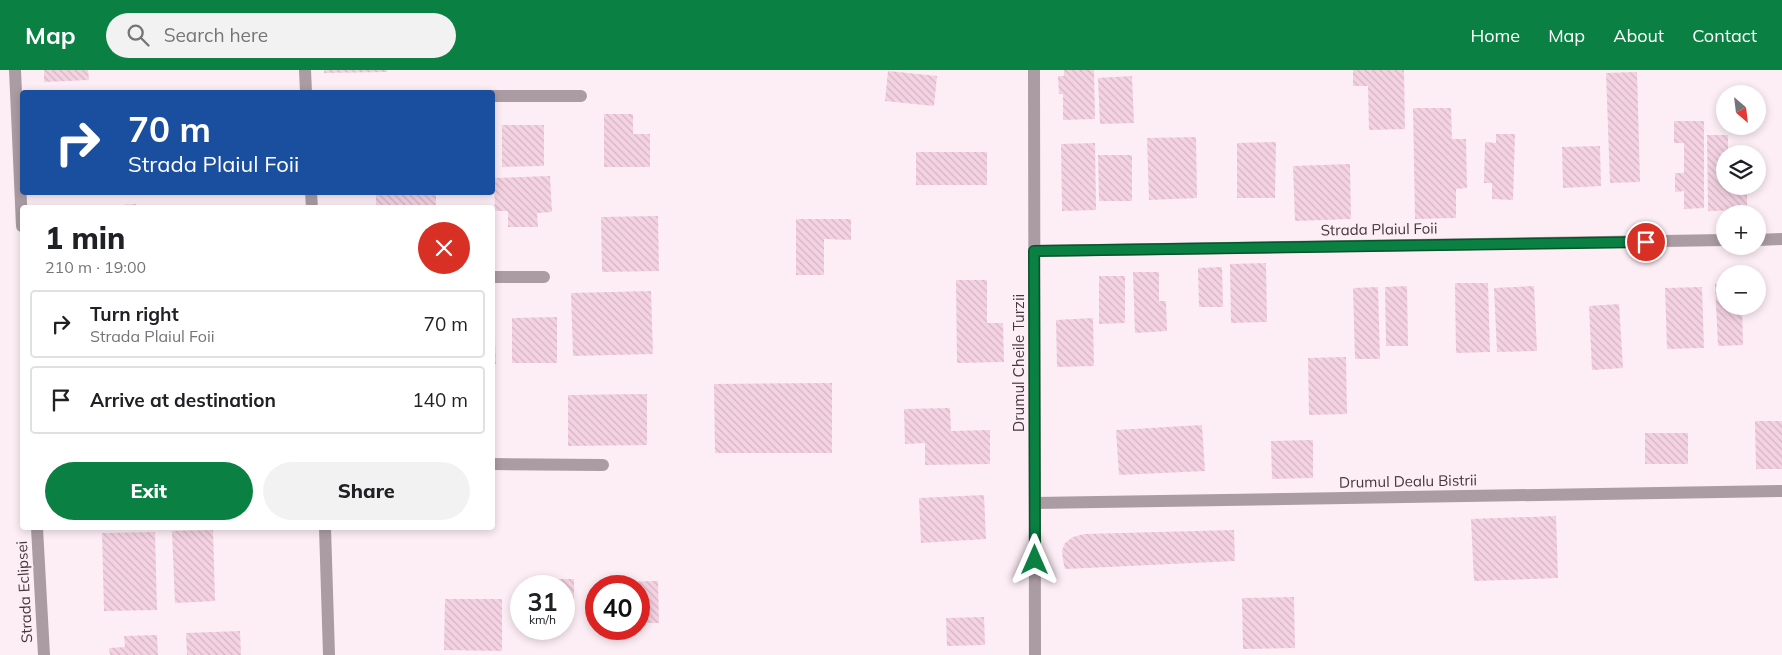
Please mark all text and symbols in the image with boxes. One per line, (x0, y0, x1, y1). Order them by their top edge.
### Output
search box (106, 13, 456, 58)
text: Map (25, 20, 76, 50)
icon: search (124, 21, 152, 49)
text: Search here (164, 23, 268, 47)
text: Home (1470, 24, 1520, 47)
text: Map (1548, 24, 1585, 47)
text: About (1613, 24, 1664, 47)
text: Contact (1692, 24, 1757, 47)
north arrow (1716, 85, 1766, 135)
map controls (1716, 85, 1766, 315)
text: 70 m (128, 107, 211, 151)
icon: right (45, 110, 110, 175)
button: layers (1716, 145, 1766, 195)
text: Strada Plaiul Foii (128, 150, 299, 178)
button: + (1716, 205, 1766, 255)
street label: Strada Plaiul Foii (1320, 218, 1438, 240)
text: 1 min (45, 219, 125, 257)
pin (1625, 221, 1667, 263)
button: close (418, 222, 470, 274)
icon: arrive (1632, 228, 1660, 256)
text: 210 m · 19:00 (45, 257, 146, 277)
button: − (1716, 265, 1766, 315)
street label: Drumul Cheile Turzii (1009, 294, 1028, 432)
text: Turn right (90, 302, 179, 326)
icon: right (47, 310, 75, 338)
text: 70 m (424, 312, 468, 336)
text: Strada Plaiul Foii (90, 326, 215, 346)
icon: arrive (47, 386, 75, 414)
text: Arrive at destination (90, 388, 276, 412)
text: 140 m (412, 388, 468, 412)
button: Exit (45, 462, 253, 520)
button: Share (263, 462, 470, 520)
street label: Drumul Dealu Bistrii (1339, 470, 1477, 492)
position arrow (1008, 533, 1060, 585)
street label: Strada Eclipsei (12, 540, 36, 644)
speed limit sign: 40 (585, 575, 650, 640)
text: 31 (527, 586, 558, 617)
text: km/h (529, 612, 556, 627)

